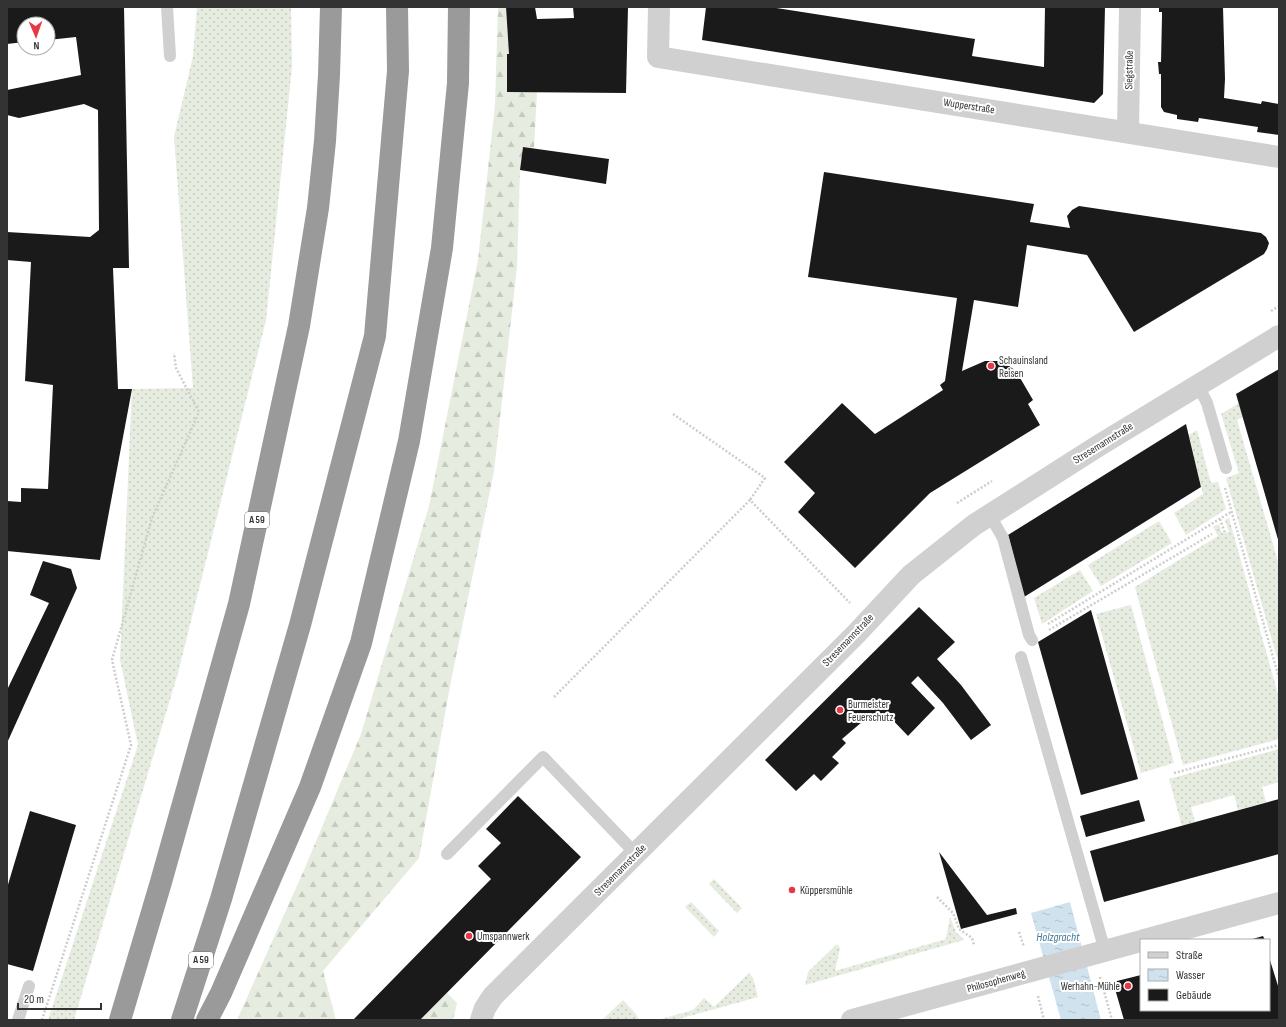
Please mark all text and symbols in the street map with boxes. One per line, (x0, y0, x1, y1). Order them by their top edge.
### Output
north arrow (16, 16, 56, 56)
text: N (33, 39, 39, 52)
street label: Siegstraße (1122, 50, 1136, 90)
street label: Wupperstraße (942, 96, 996, 116)
place label: Schauinsland Reisen (999, 354, 1048, 380)
marker: Schauinsland Reisen (986, 361, 996, 371)
street label: Stresemannstraße (1071, 419, 1135, 467)
road number: A 59 (245, 512, 269, 528)
street label: Stresemannstraße (820, 611, 876, 669)
place label: Burmeister Feuerschutz (848, 698, 894, 724)
marker: Burmeister Feuerschutz (835, 705, 845, 715)
street label: Stresemannstraße (591, 841, 649, 899)
place label: Küppersmühle (800, 884, 853, 897)
marker: Küppersmühle (787, 885, 797, 895)
place label: Umspannwerk (477, 930, 530, 943)
water label: Holzgracht (1036, 930, 1080, 945)
marker: Umspannwerk (464, 931, 474, 941)
legend (1140, 939, 1270, 1011)
text: Straße (1176, 948, 1203, 963)
road number: A 59 (189, 952, 213, 968)
street label: Philosophenweg (965, 966, 1027, 995)
text: Wasser (1176, 968, 1205, 983)
place label: Werhahn-Mühle (1061, 980, 1120, 993)
marker: Werhahn-Mühle (1123, 981, 1133, 991)
scale bar (18, 985, 101, 1011)
text: Gebäude (1176, 988, 1211, 1003)
text: 20 m (24, 992, 44, 1007)

